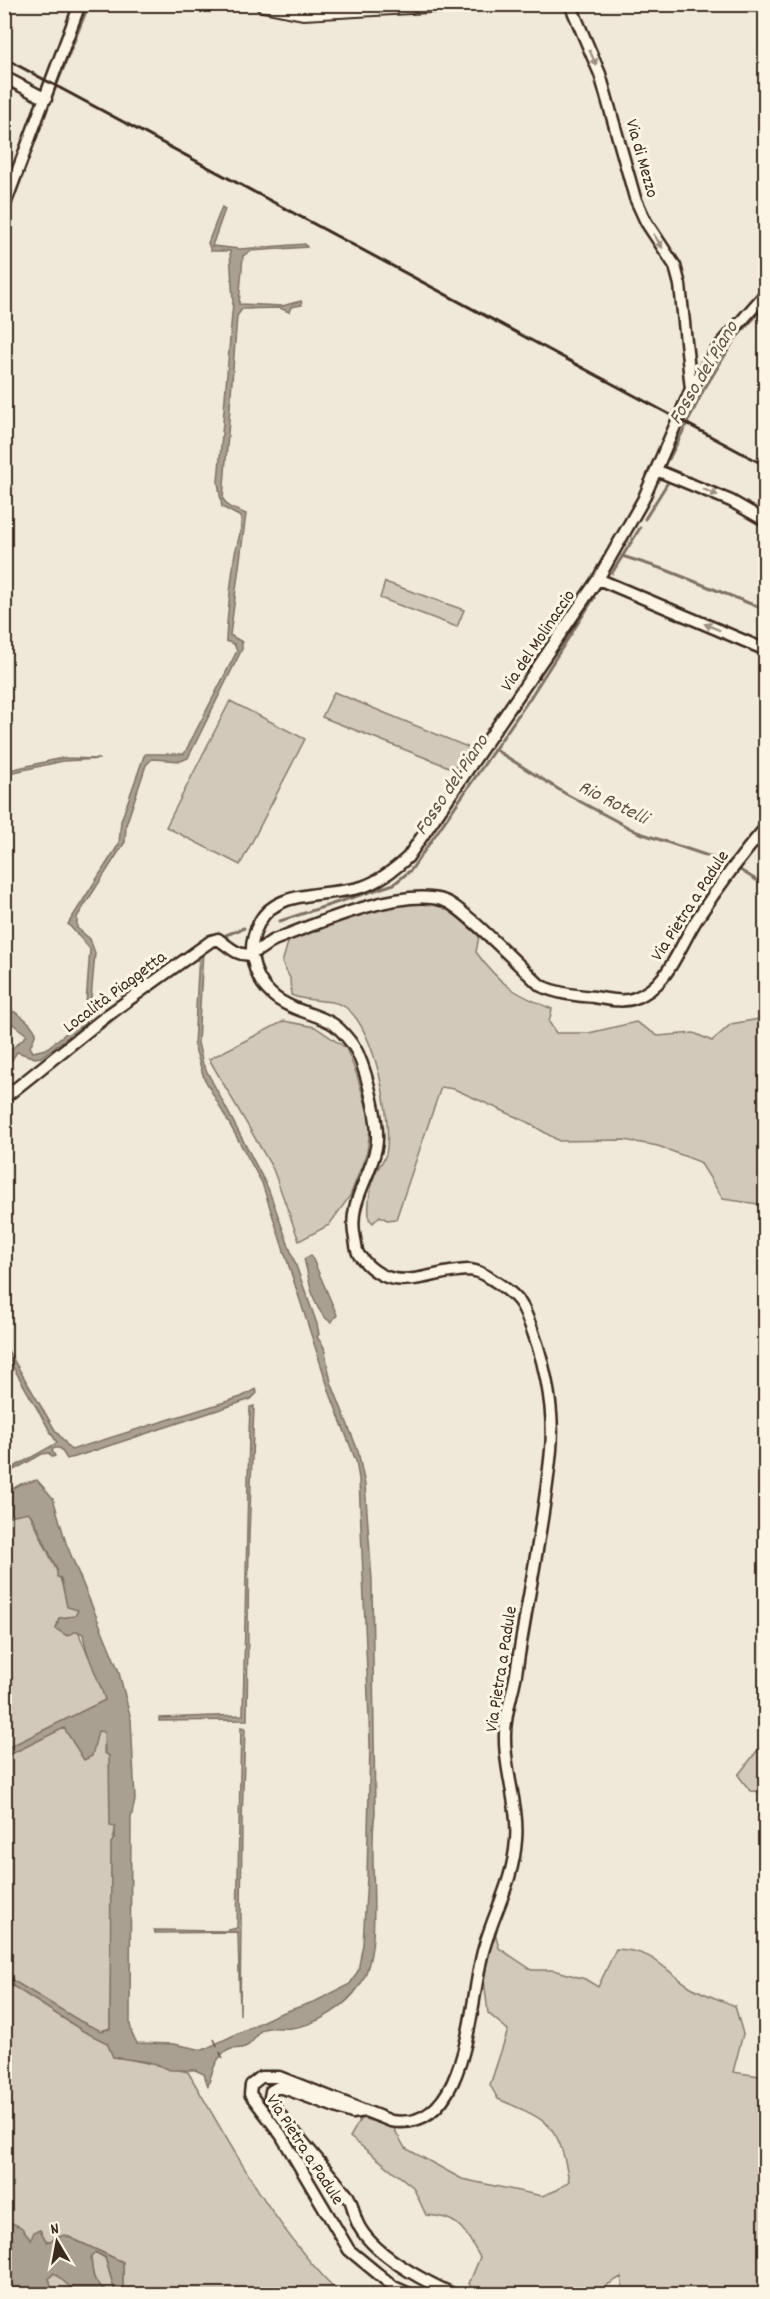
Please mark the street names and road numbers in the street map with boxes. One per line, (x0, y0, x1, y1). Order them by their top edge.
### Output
street label: Via di Mezzo (617, 117, 664, 201)
street label: Via del Molinaccio (496, 586, 582, 697)
street label: Via Pietra a Padule (646, 846, 736, 967)
street label: Località Piaggetta (59, 945, 173, 1040)
street label: Via Pietra a Padule (480, 1604, 525, 1734)
street label: Via Pietra a Padule (259, 2090, 349, 2211)

